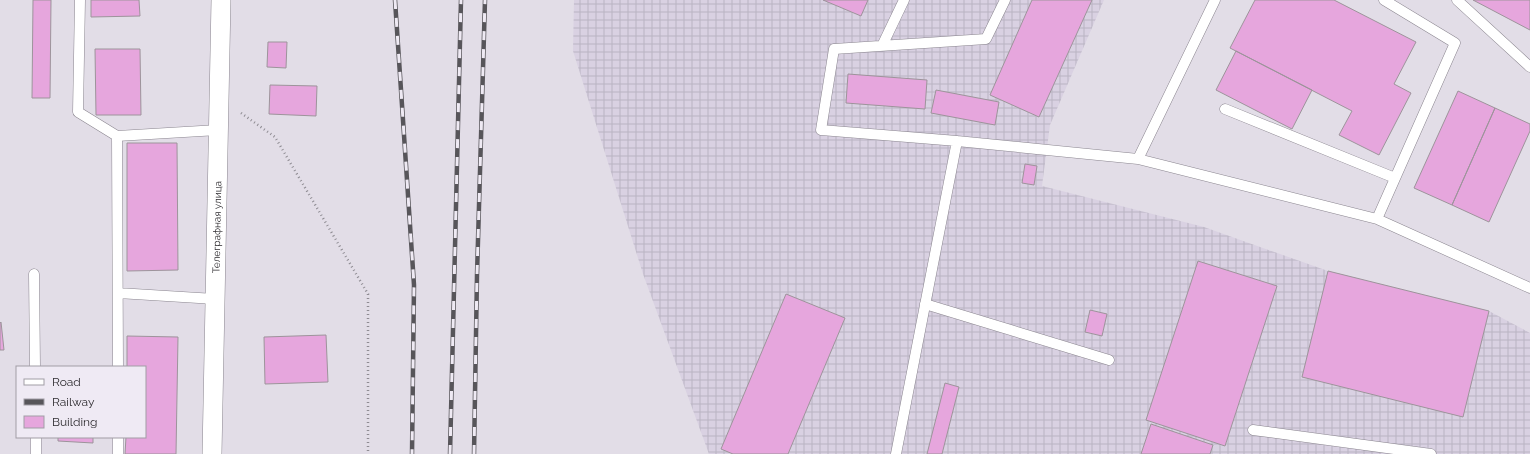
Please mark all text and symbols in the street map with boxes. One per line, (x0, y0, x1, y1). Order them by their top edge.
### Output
street label: Телеграфная улица (210, 181, 223, 273)
legend (16, 366, 146, 438)
text: Road (52, 375, 81, 389)
text: Railway (52, 395, 95, 409)
text: Building (52, 415, 98, 429)

